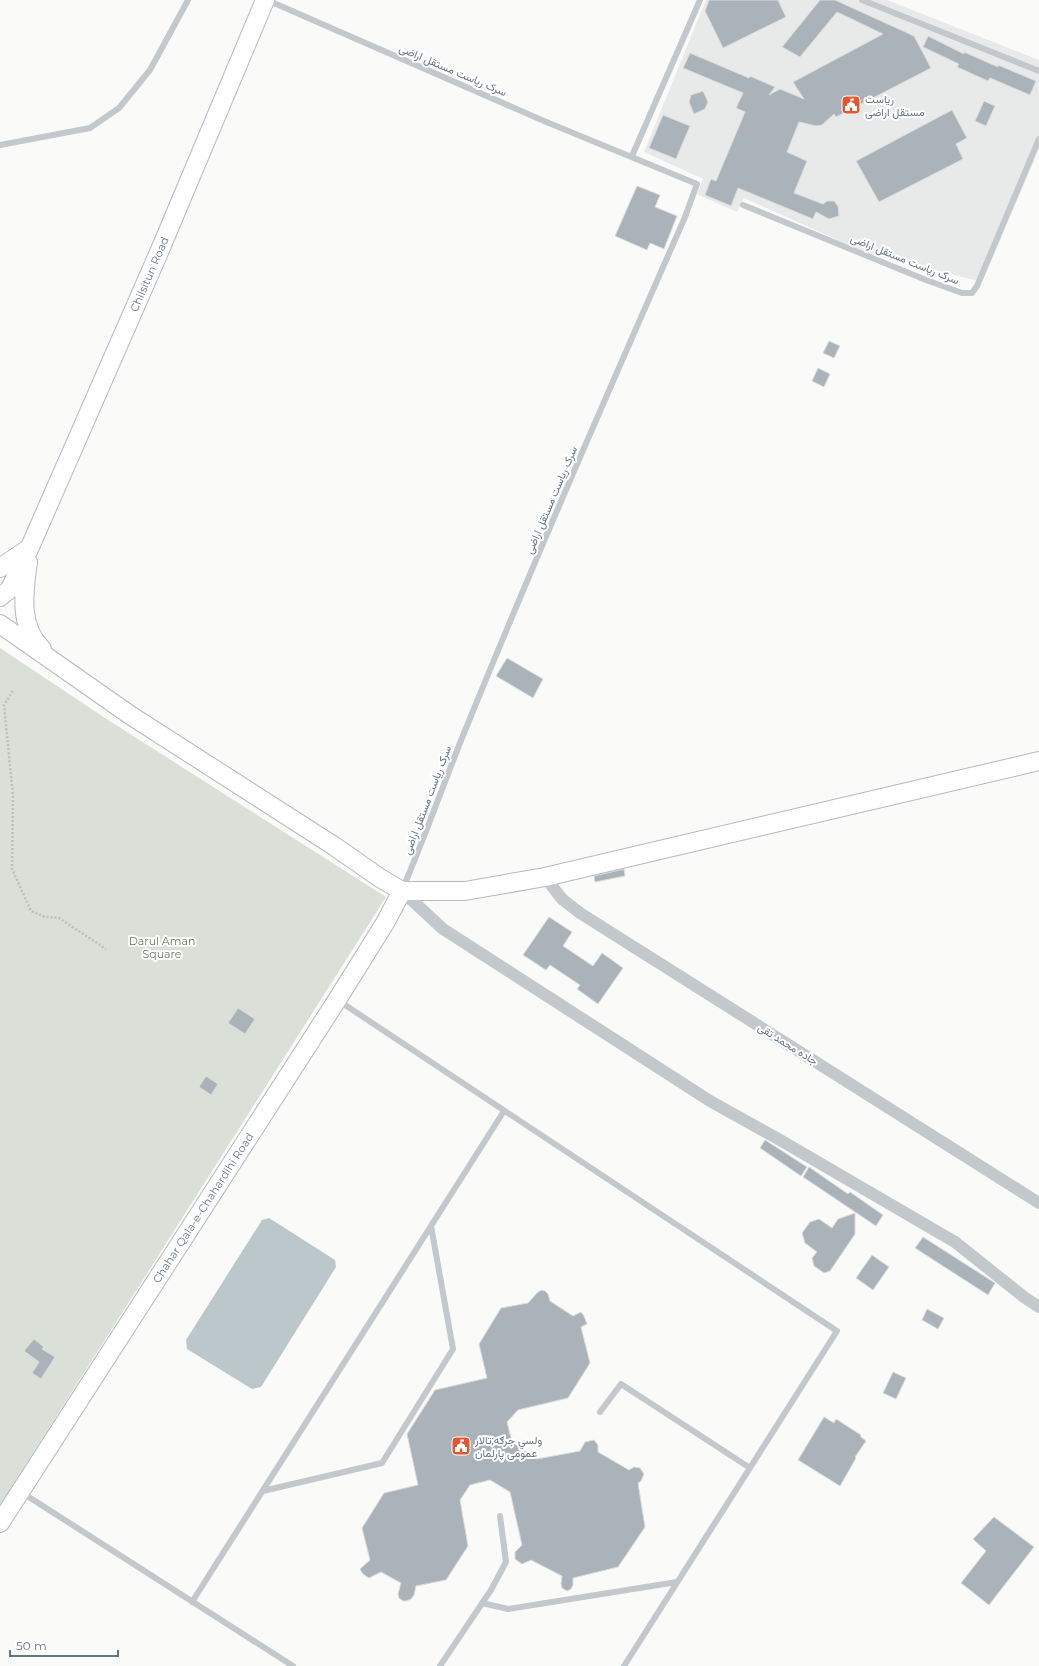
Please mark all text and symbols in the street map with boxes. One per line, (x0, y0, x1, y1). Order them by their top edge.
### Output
street label: سرک ریاست مستقل اراضی (397, 41, 509, 99)
place label: ریاست مستقل اراضی (865, 92, 925, 119)
public building icon: ریاست مستقل اراضی (840, 94, 862, 116)
street label: سرک ریاست مستقل اراضی (849, 231, 962, 287)
street label: Chilsitun Road (127, 235, 172, 314)
street label: سرک ریاست مستقل اراضی (522, 444, 580, 556)
street label: سرک ریاست مستقل اراضی (400, 743, 454, 857)
park label: Darul Aman Square (129, 934, 195, 961)
street label: جاده محمد تقی (755, 1020, 821, 1068)
street label: Chahar Qala-e-Chahardihi Road (150, 1130, 257, 1286)
place label: ولسي جرګه;تالار عمومی پارلمان (474, 1433, 543, 1461)
public building icon: ولسي جرګه;تالار عمومی پارلمان (450, 1435, 472, 1457)
scale bar (10, 1632, 118, 1658)
text: 50 m (16, 1638, 47, 1653)

